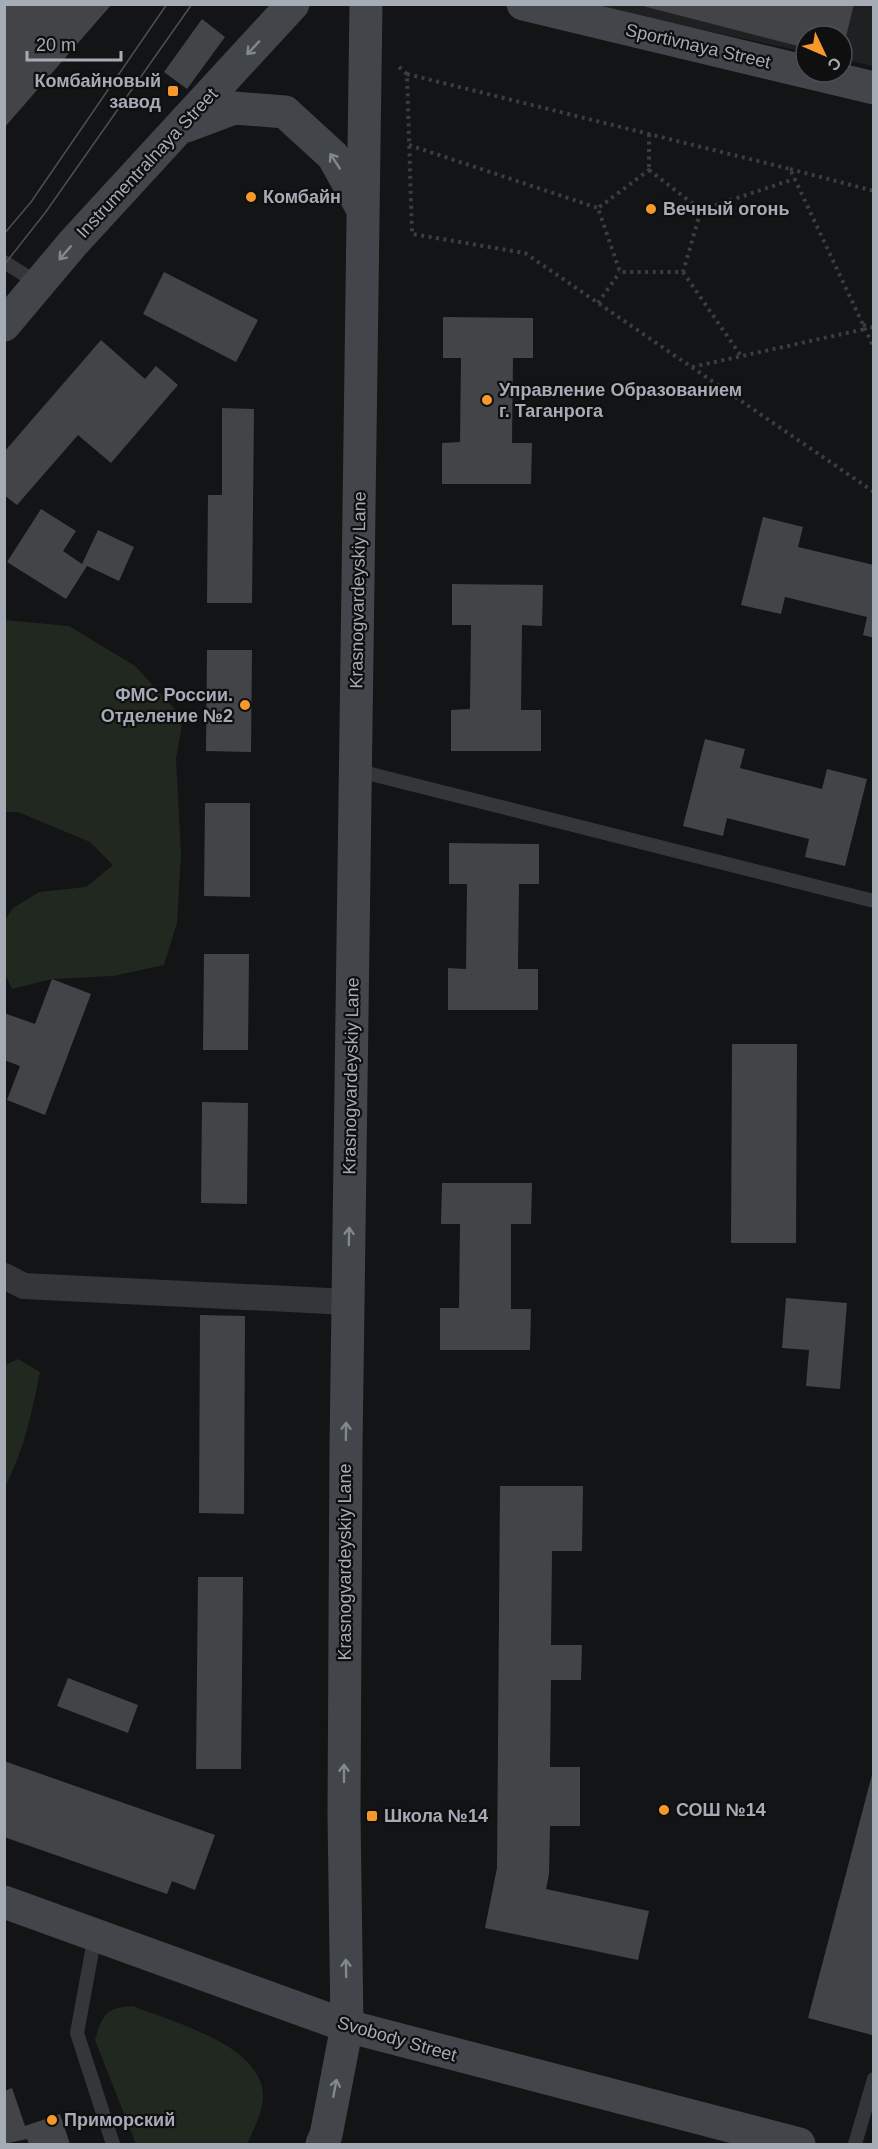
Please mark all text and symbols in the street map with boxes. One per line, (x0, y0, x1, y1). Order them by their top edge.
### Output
street label: Sportivnaya Street (624, 20, 772, 72)
scale bar (27, 24, 122, 62)
north arrow (794, 24, 854, 84)
text: 20 m (36, 35, 76, 55)
one-way arrow (246, 40, 260, 55)
text: С (824, 54, 845, 74)
place label: Комбайновый завод (35, 71, 162, 112)
street label: Instrumentralnaya Street (72, 84, 222, 242)
marker: Комбайновый завод (166, 84, 180, 98)
one-way arrow (329, 153, 341, 170)
place label: Комбайн (263, 187, 341, 207)
marker: Комбайн (244, 190, 258, 204)
place label: Вечный огонь (663, 199, 790, 219)
marker: Вечный огонь (644, 202, 658, 216)
one-way arrow (58, 245, 71, 261)
place label: Управление Образованием г. Таганрога (499, 380, 742, 421)
marker: Управление Образованием г. Таганрога (480, 393, 494, 407)
street label: Krasnogvardeyskiy Lane (346, 491, 370, 689)
place label: ФМС России. Отделение №2 (101, 685, 233, 726)
marker: ФМС России. Отделение №2 (238, 698, 252, 712)
street label: Krasnogvardeyskiy Lane (339, 977, 363, 1175)
one-way arrow (343, 1226, 355, 1246)
one-way arrow (340, 1421, 352, 1441)
street label: Krasnogvardeyskiy Lane (335, 1463, 355, 1661)
one-way arrow (338, 1763, 350, 1783)
place label: СОШ №14 (676, 1800, 766, 1820)
marker: СОШ №14 (657, 1803, 671, 1817)
place label: Школа №14 (384, 1806, 488, 1826)
marker: Школа №14 (365, 1809, 379, 1823)
one-way arrow (340, 1958, 352, 1978)
street label: Svobody Street (335, 2012, 459, 2066)
one-way arrow (330, 2078, 341, 2098)
place label: Приморский (64, 2110, 175, 2130)
marker: Приморский (45, 2113, 59, 2127)

